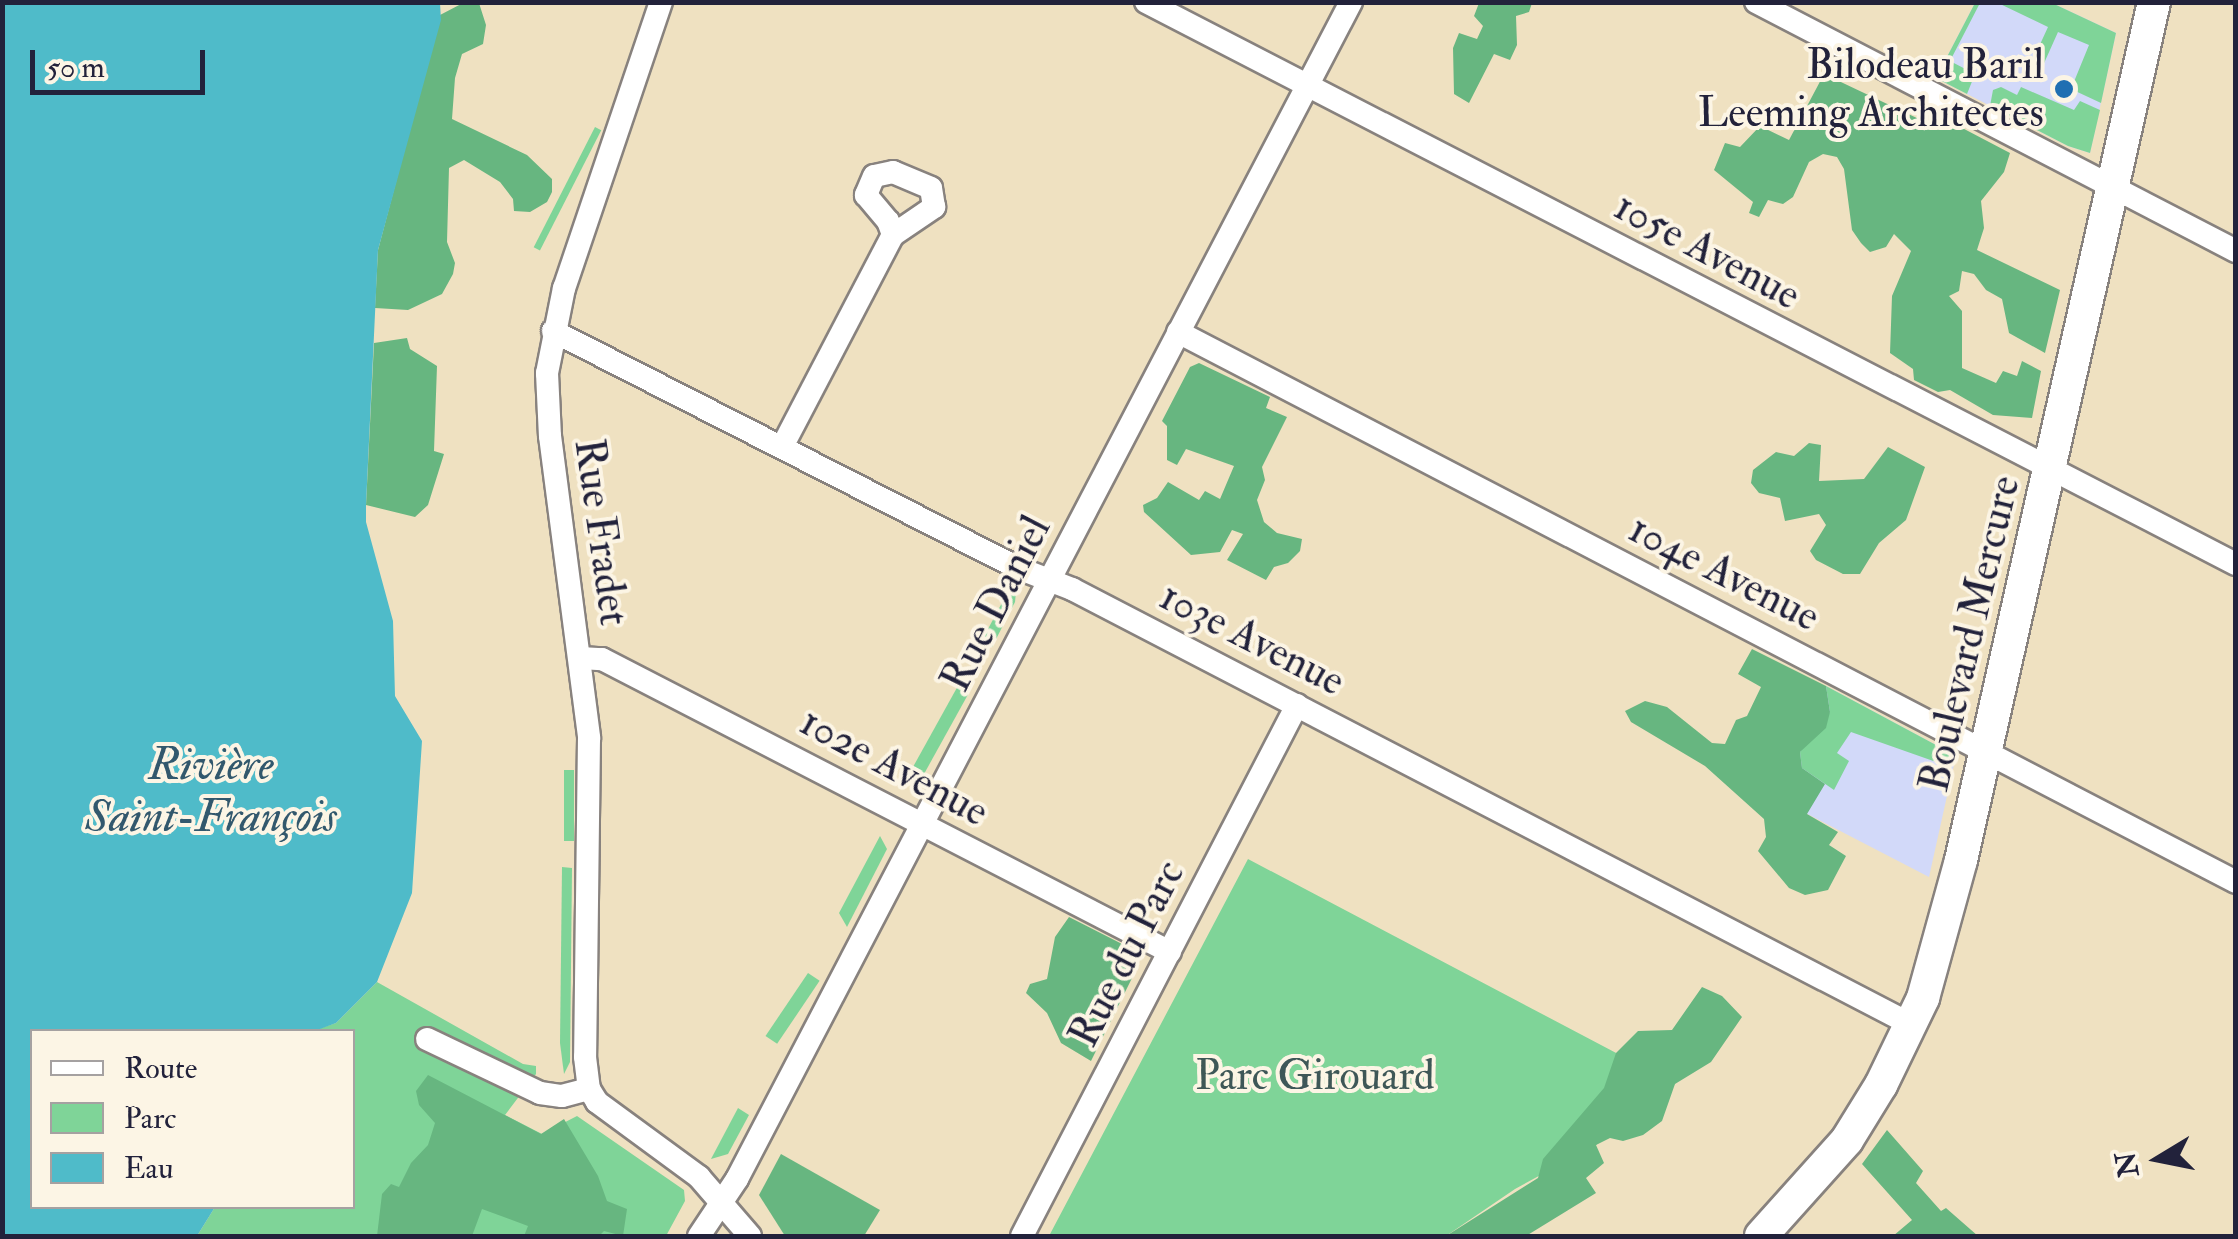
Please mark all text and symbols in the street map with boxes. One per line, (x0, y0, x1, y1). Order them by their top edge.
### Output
scale bar (35, 30, 210, 92)
place label: Bilodeau Baril Leeming Architectes (1698, 40, 2044, 138)
text: 50 m (47, 49, 105, 86)
marker: Bilodeau Baril Leeming Architectes (2053, 78, 2075, 100)
street label: 105e Avenue (1606, 181, 1808, 321)
street label: Rue Fradet (563, 435, 639, 629)
street label: Boulevard Mercure (1909, 471, 2031, 797)
street label: 104e Avenue (1620, 504, 1828, 642)
street label: Rue Daniel (930, 508, 1062, 700)
street label: 103e Avenue (1151, 571, 1353, 707)
street label: 102e Avenue (791, 696, 997, 838)
water label: Rivière Saint-François (85, 739, 337, 845)
street label: Rue du Parc (1059, 852, 1195, 1056)
legend (30, 1029, 355, 1209)
text: Route (124, 1050, 197, 1087)
park label: Parc Girouard (1195, 1051, 1435, 1101)
text: Parc (124, 1100, 176, 1137)
north arrow (2108, 1109, 2208, 1209)
text: N (2109, 1149, 2147, 1180)
text: Eau (124, 1150, 173, 1187)

